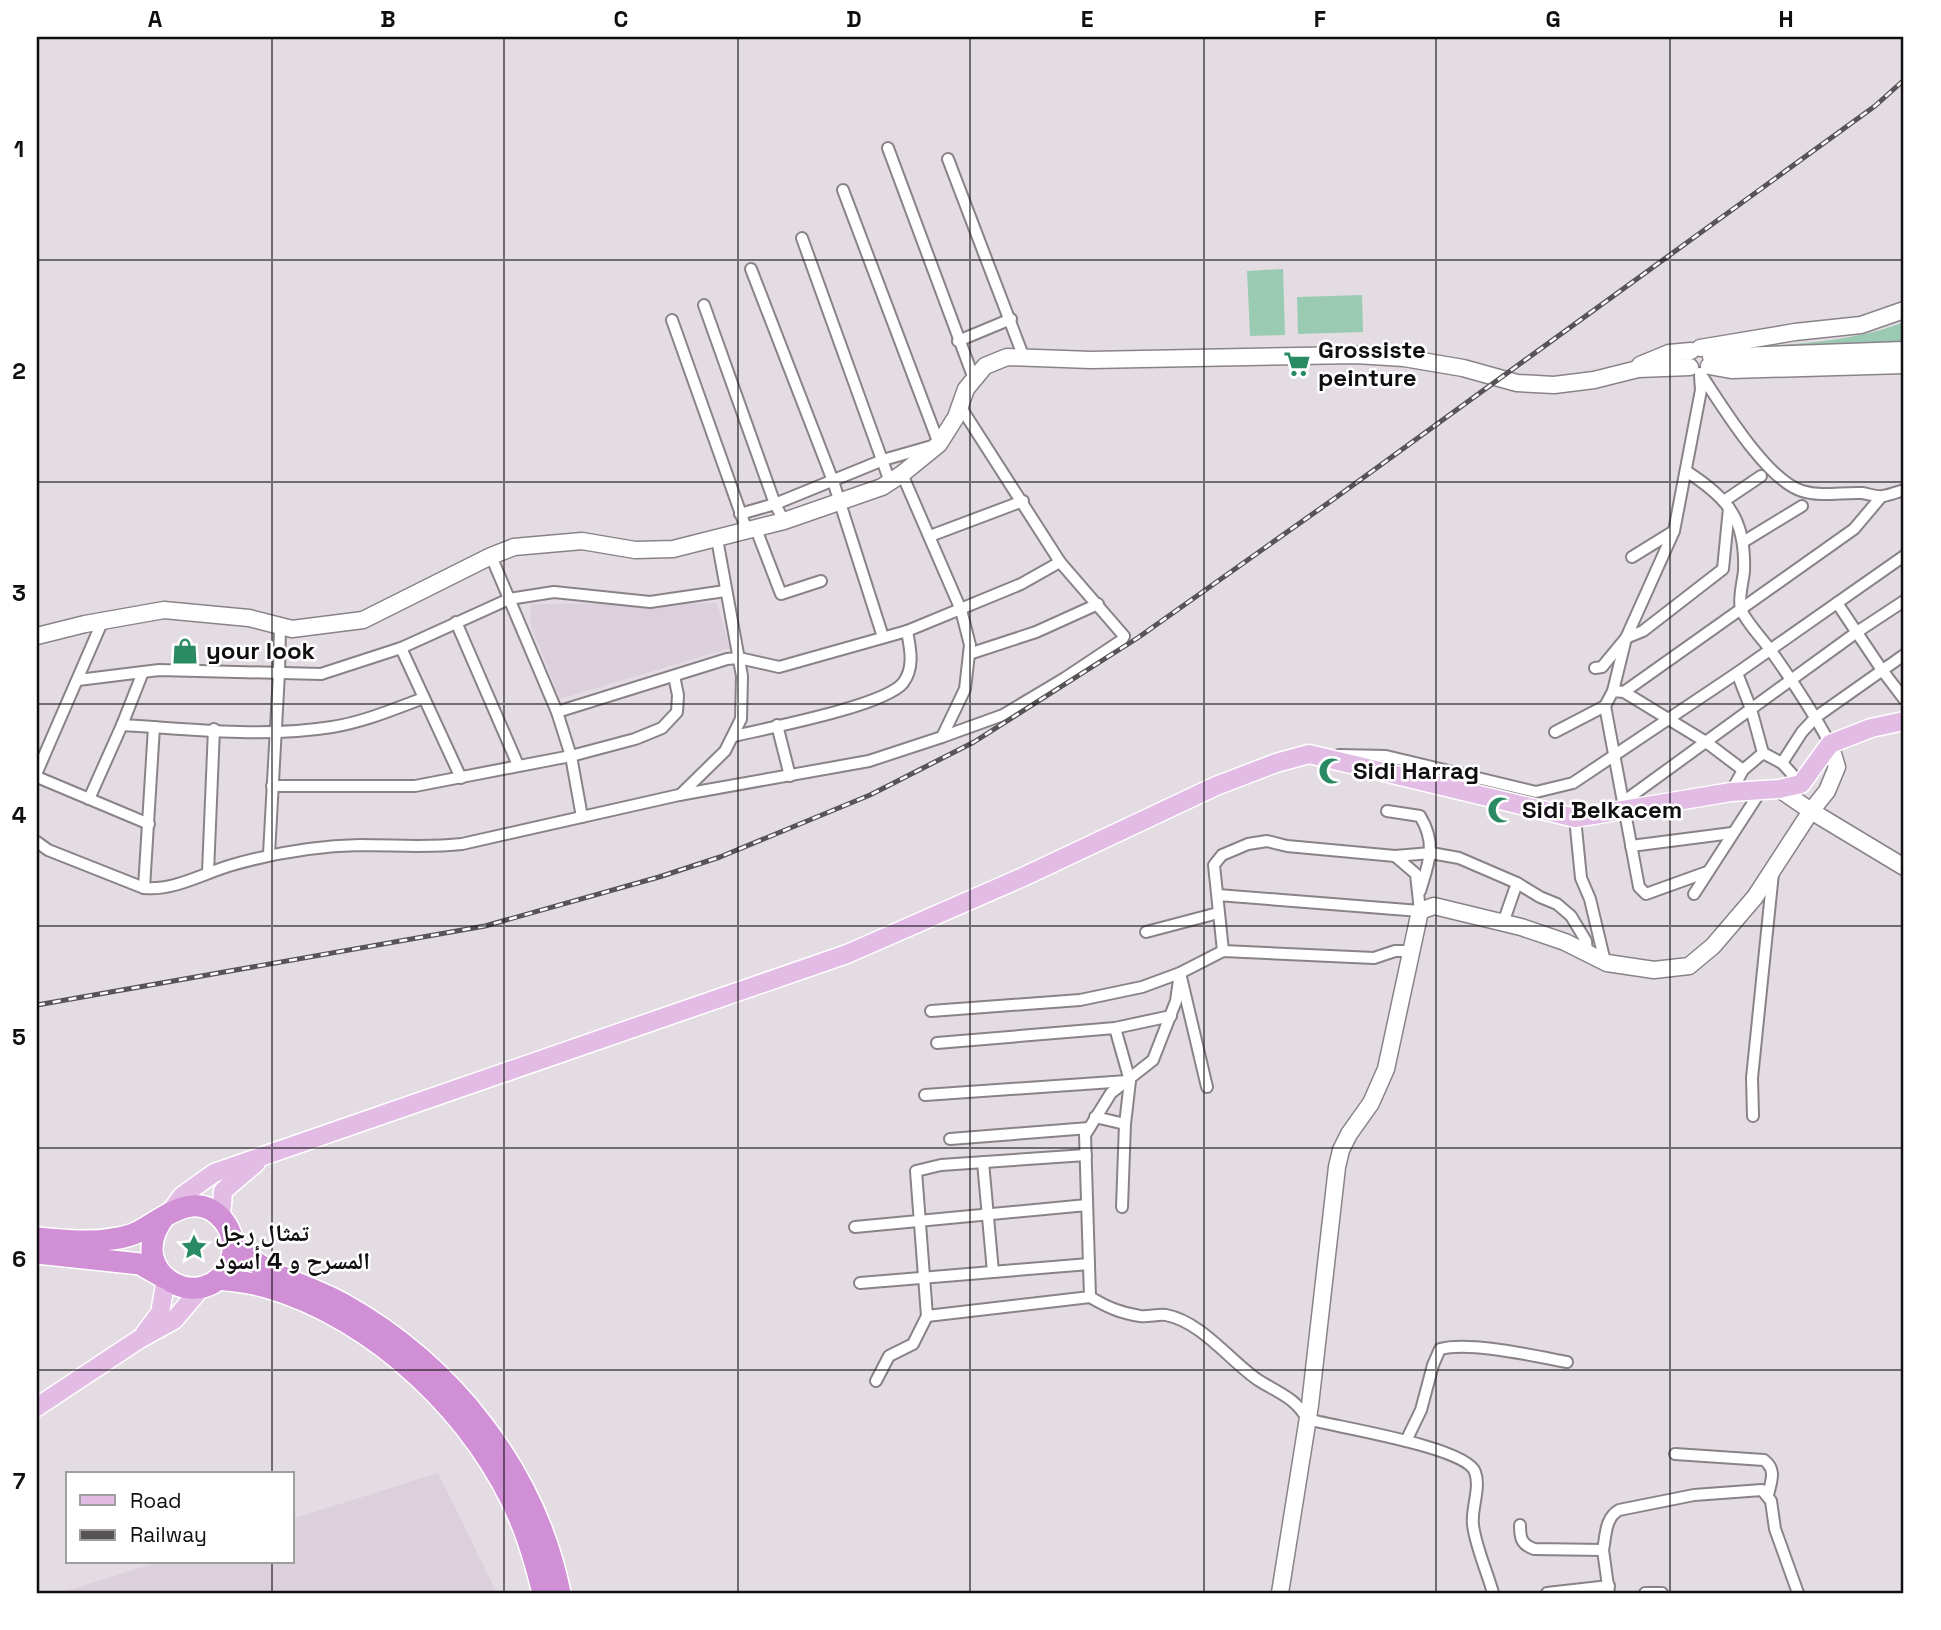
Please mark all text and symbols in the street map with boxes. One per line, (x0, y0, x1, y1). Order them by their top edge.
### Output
text: A (148, 4, 163, 34)
text: B (380, 4, 396, 34)
text: C (614, 4, 628, 34)
text: D (846, 4, 862, 34)
text: E (1081, 4, 1093, 34)
text: F (1314, 4, 1326, 34)
text: G (1545, 4, 1561, 34)
text: H (1778, 4, 1794, 34)
text: 1 (14, 134, 24, 164)
place label: Grossiste peinture (1318, 334, 1426, 393)
supermarket icon: Grossiste peinture (1282, 349, 1312, 379)
text: 2 (12, 356, 26, 386)
text: 3 (12, 578, 26, 608)
place label: your look (206, 635, 316, 666)
shop icon: your look (170, 636, 200, 666)
place label: Sidi Harrag (1353, 755, 1479, 786)
mosque icon: Sidi Harrag (1317, 756, 1347, 786)
place label: Sidi Belkacem (1522, 794, 1682, 825)
mosque icon: Sidi Belkacem (1486, 795, 1516, 825)
text: 4 (12, 800, 27, 830)
text: 5 (12, 1022, 26, 1052)
place label: تمثال رجل المسرح و 4 أسود (215, 1217, 370, 1276)
place icon: تمثال رجل المسرح و 4 أسود (179, 1232, 209, 1262)
text: 6 (12, 1244, 26, 1274)
text: 7 (13, 1466, 26, 1496)
legend (66, 1472, 294, 1564)
text: Road (130, 1487, 182, 1514)
text: Railway (130, 1521, 207, 1548)

